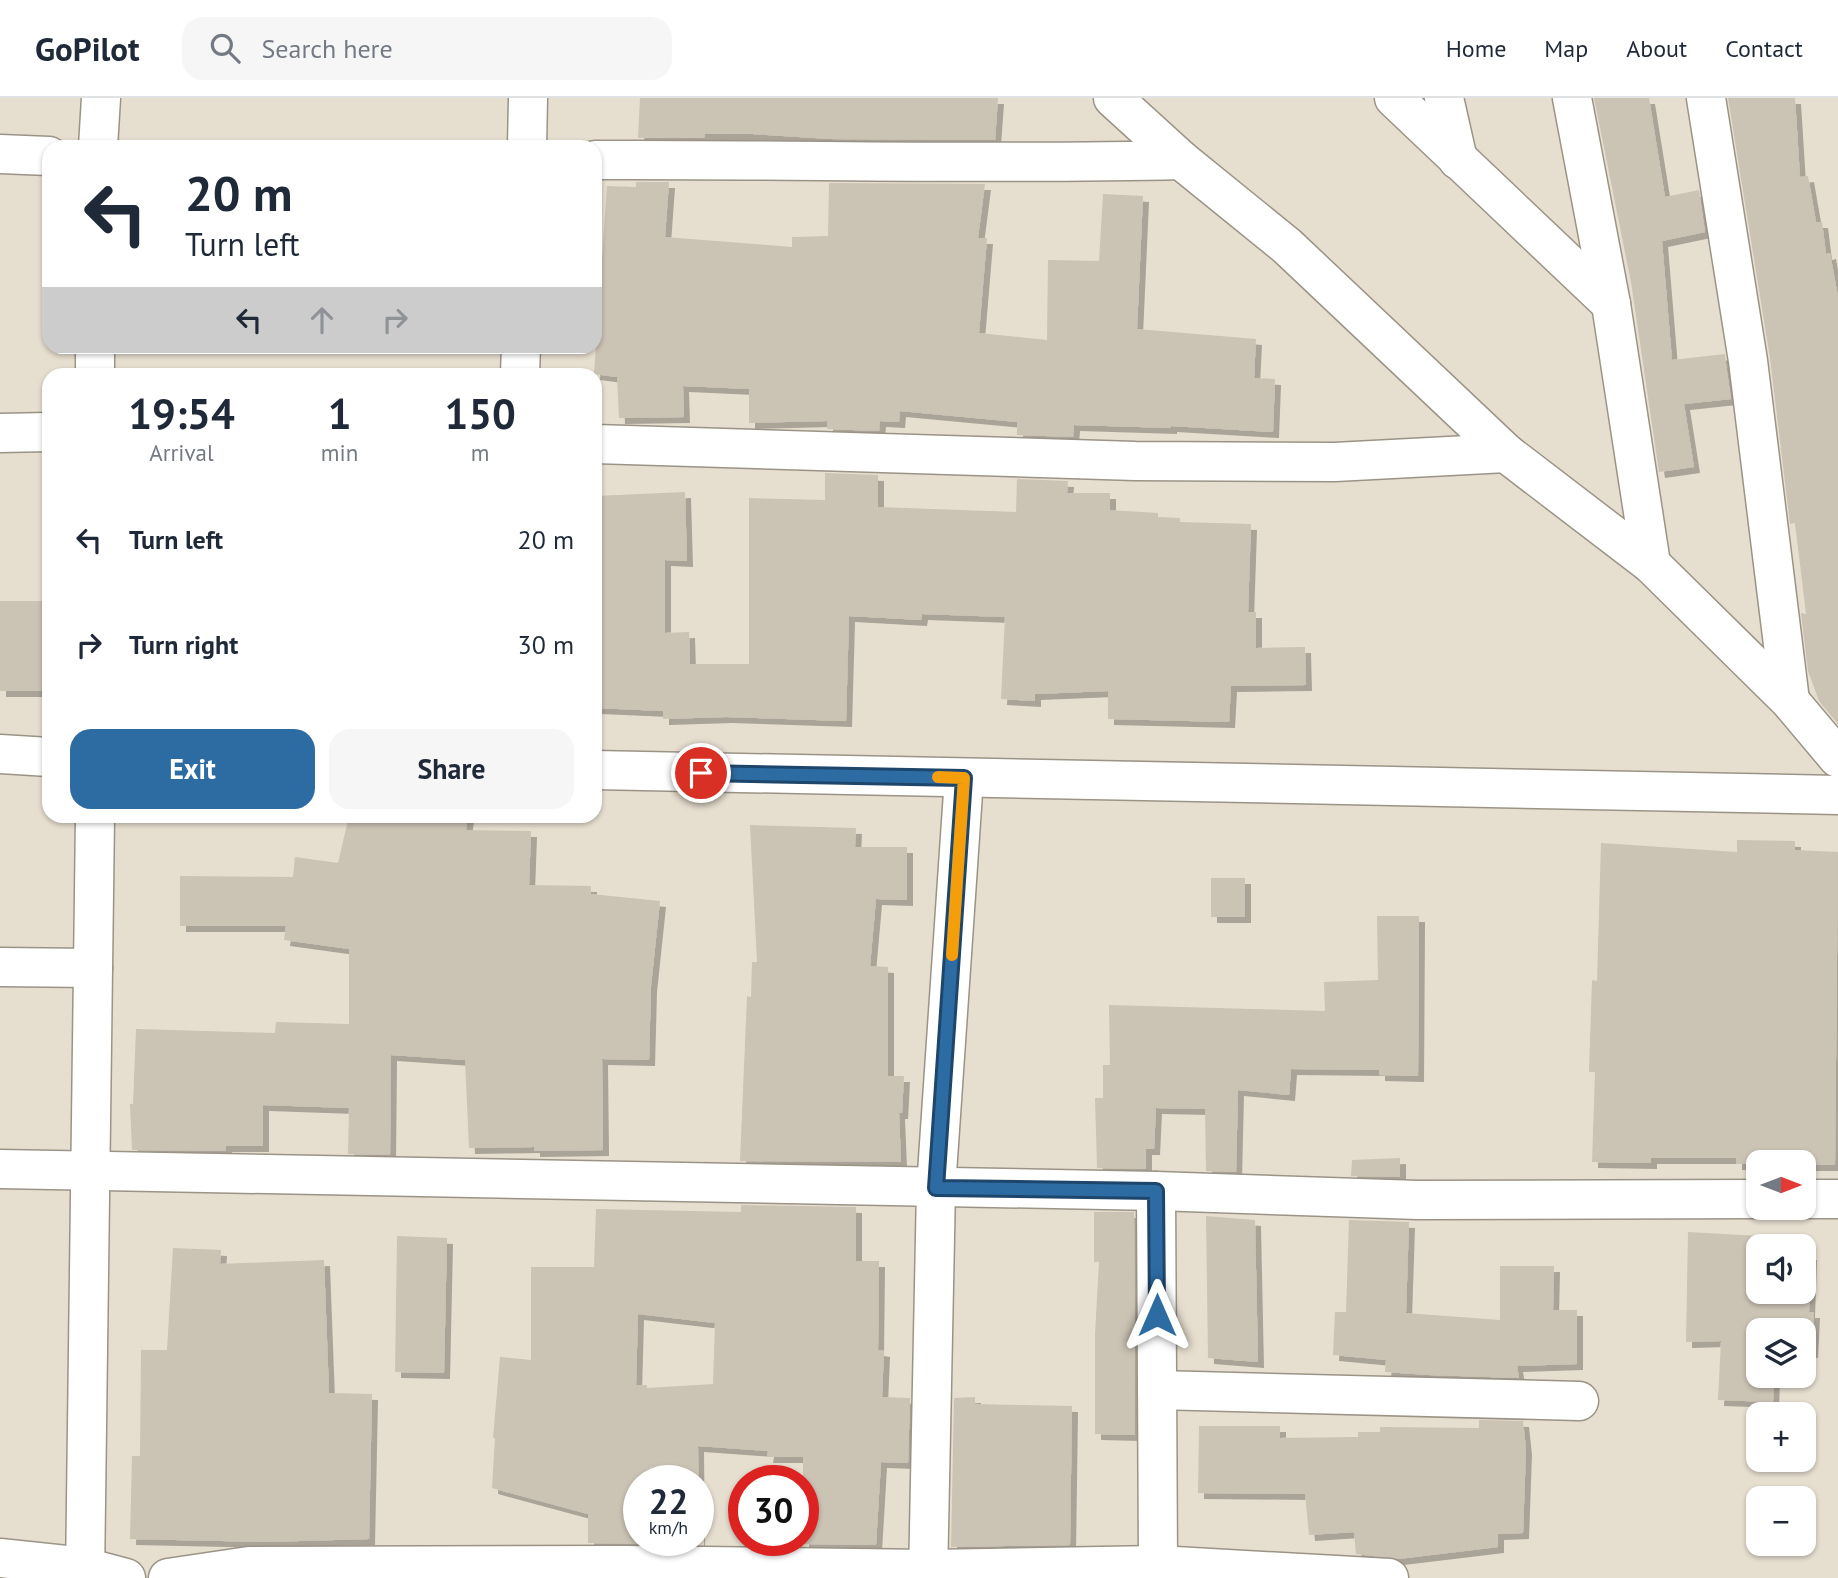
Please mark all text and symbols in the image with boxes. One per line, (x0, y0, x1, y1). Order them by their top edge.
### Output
search box (182, 17, 672, 80)
text: GoPilot (35, 27, 140, 70)
icon: search (206, 29, 244, 67)
text: Search here (262, 32, 393, 65)
text: Home (1446, 33, 1506, 64)
text: Map (1544, 33, 1588, 64)
text: About (1626, 33, 1687, 64)
text: Contact (1725, 33, 1803, 64)
text: 20 m (185, 161, 292, 225)
icon: left (70, 168, 161, 259)
text: Turn left (185, 223, 300, 265)
icon: left (230, 301, 268, 339)
icon: ahead (303, 301, 341, 339)
icon: right (376, 301, 414, 339)
text: 19:54 (128, 386, 235, 441)
text: 1 (328, 386, 351, 441)
text: 150 (444, 386, 516, 441)
text: Arrival (149, 438, 214, 467)
text: min (321, 438, 358, 467)
text: m (471, 438, 489, 467)
icon: left (70, 521, 108, 559)
text: Turn left (129, 523, 223, 556)
text: 20 m (518, 523, 574, 556)
icon: right (70, 626, 108, 664)
text: Turn right (129, 628, 238, 661)
text: 30 m (518, 628, 574, 661)
button: Exit (70, 729, 315, 809)
button: Share (329, 729, 574, 809)
pin (671, 743, 731, 803)
icon: arrive (682, 754, 720, 792)
north arrow (1746, 1150, 1816, 1220)
map controls (1746, 1150, 1816, 1556)
button: sound (1746, 1234, 1816, 1304)
position arrow (1120, 1278, 1194, 1352)
button: layers (1746, 1318, 1816, 1388)
button: + (1746, 1402, 1816, 1472)
speed limit sign: 30 (728, 1465, 819, 1556)
text: 22 (649, 1478, 688, 1524)
button: − (1746, 1486, 1816, 1556)
text: km/h (649, 1516, 688, 1539)

